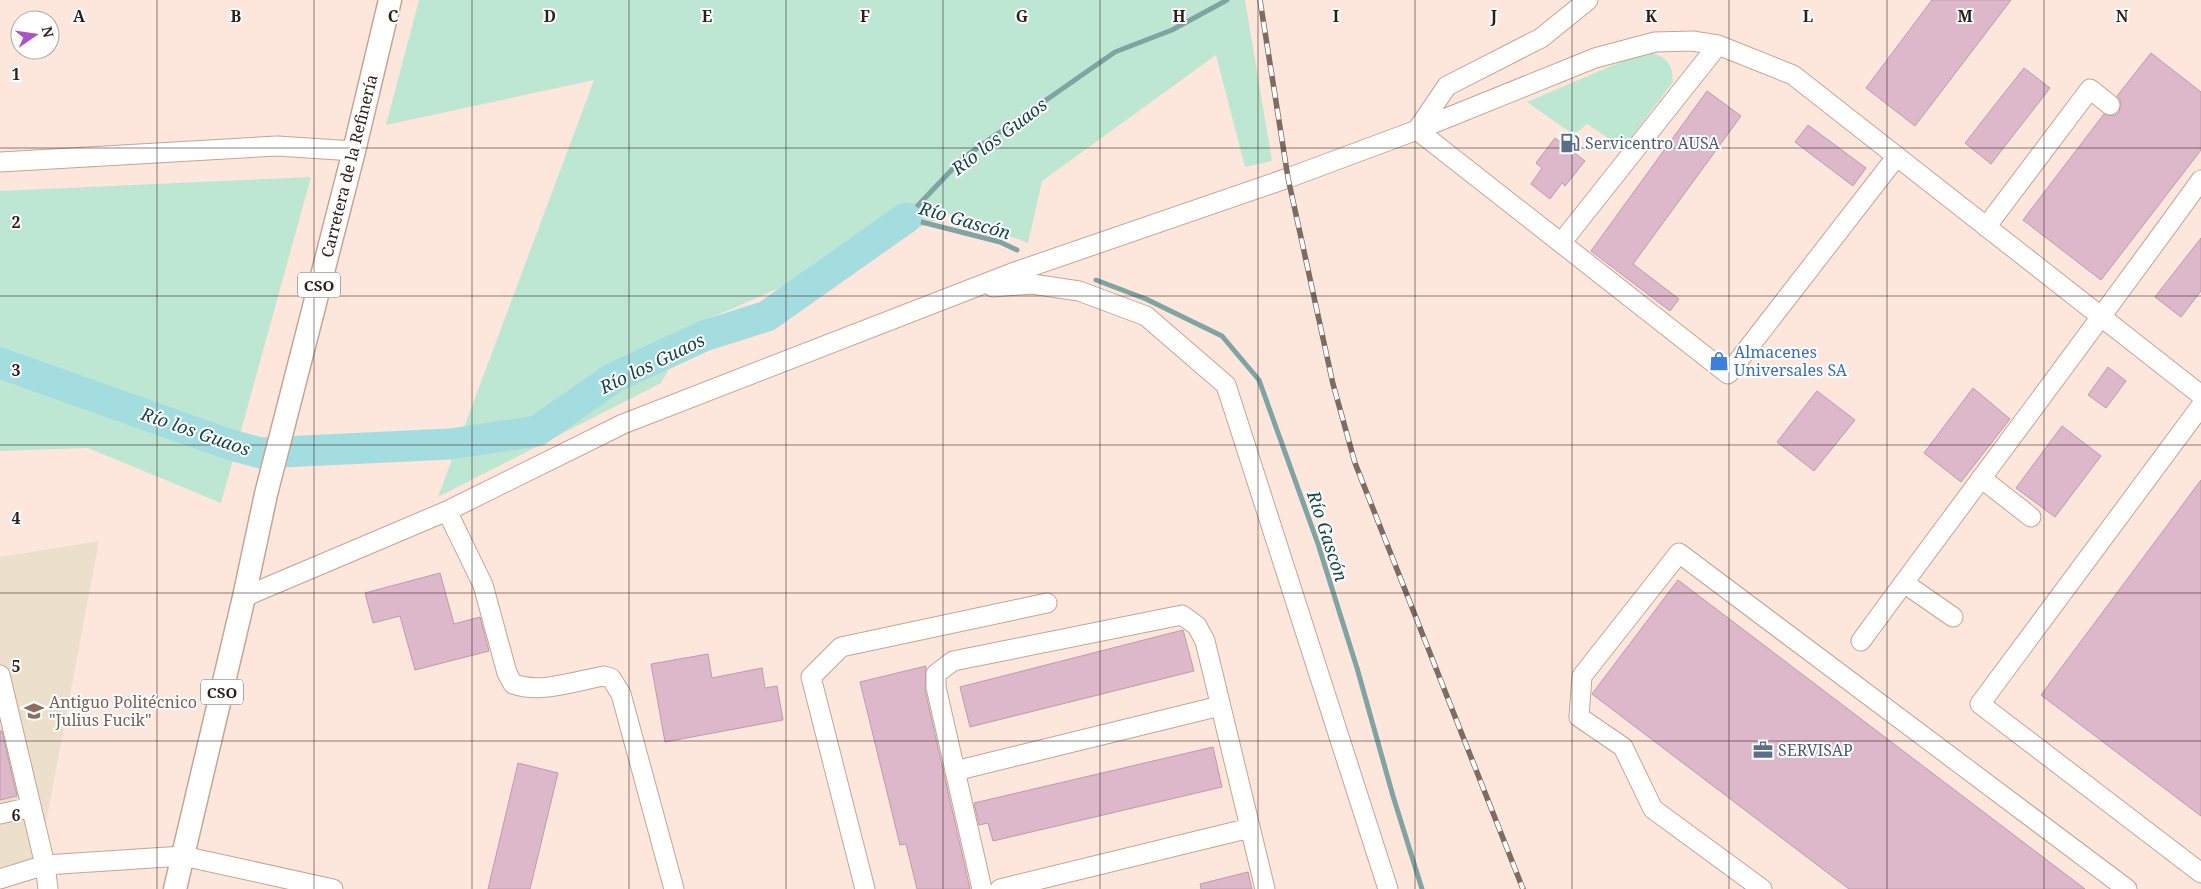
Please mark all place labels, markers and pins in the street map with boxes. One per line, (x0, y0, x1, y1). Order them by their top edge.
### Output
fuel station icon: Servicentro AUSA (1559, 132, 1581, 154)
place label: Servicentro AUSA (1585, 132, 1720, 154)
place label: Almacenes Universales SA (1734, 341, 1848, 381)
shop icon: Almacenes Universales SA (1708, 350, 1730, 372)
place label: Antiguo Politécnico "Julius Fucik" (49, 691, 197, 731)
school or university icon: Antiguo Politécnico "Julius Fucik" (23, 700, 45, 722)
office icon: SERVISAP (1752, 739, 1774, 761)
place label: SERVISAP (1778, 739, 1853, 761)

